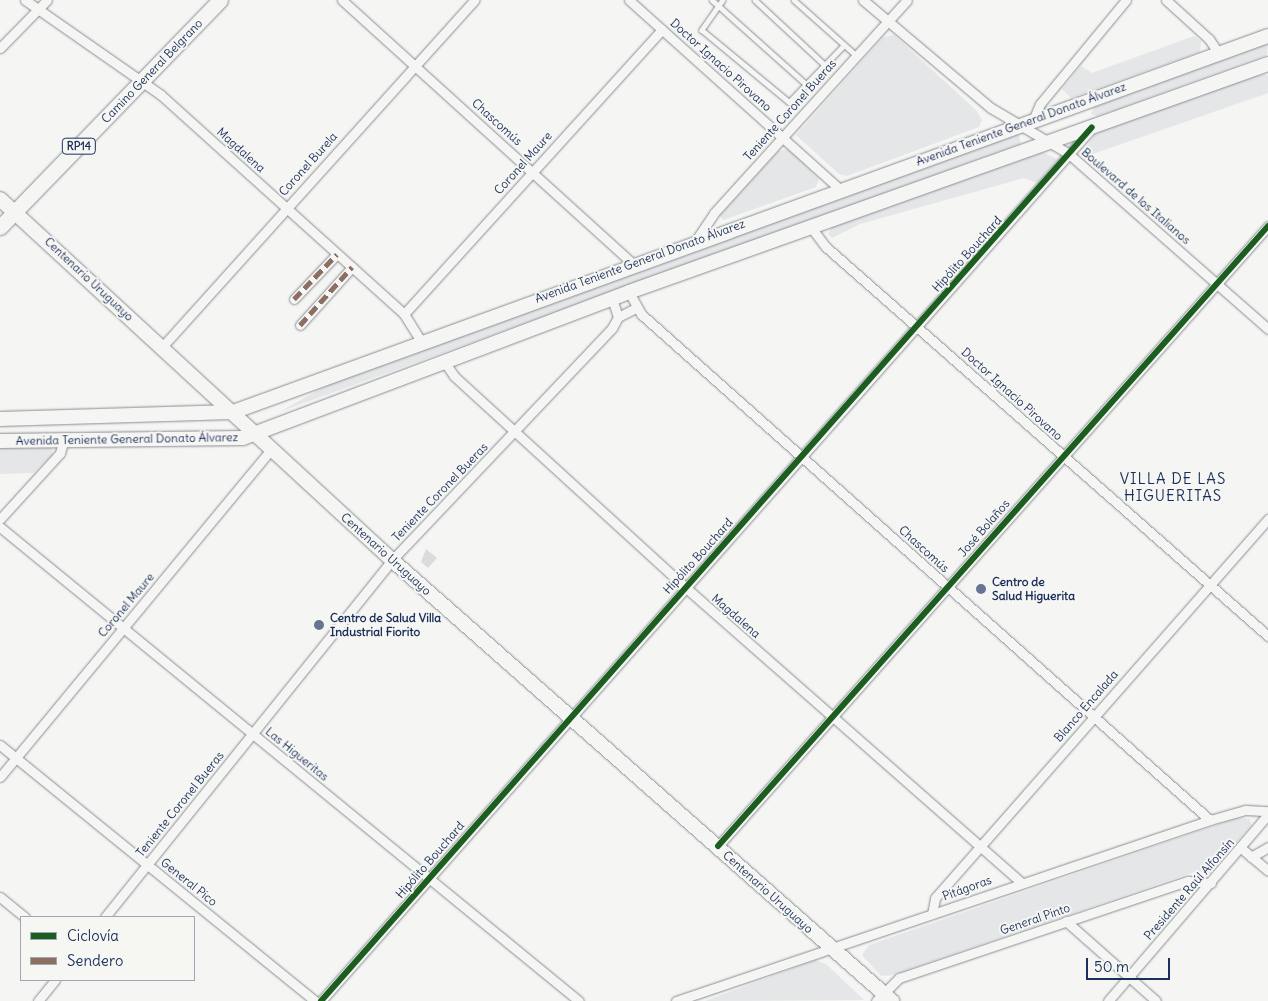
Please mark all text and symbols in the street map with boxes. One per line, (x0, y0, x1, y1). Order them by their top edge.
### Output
street label: Camino General Belgrano (98, 16, 206, 126)
street label: Doctor Ignacio Pirovano (667, 16, 775, 114)
street label: Teniente Coronel Bueras (741, 56, 839, 164)
street label: Avenida Teniente General Donato Álvarez (914, 79, 1128, 169)
street label: Chascomús (469, 96, 525, 148)
street label: Magdalena (214, 125, 268, 175)
street label: Coronel Burela (276, 129, 340, 199)
street label: Coronel Maure (491, 129, 555, 197)
road number: RP14 (62, 138, 96, 154)
street label: Boulevard de los Italianos (1079, 145, 1193, 247)
street label: Hipólito Bouchard (929, 213, 1005, 295)
street label: Avenida Teniente General Donato Álvarez (533, 216, 747, 306)
street label: Centenario Uruguayo (42, 234, 136, 324)
street label: Doctor Ignacio Pirovano (958, 345, 1066, 443)
street label: Avenida Teniente General Donato Álvarez (16, 430, 238, 448)
street label: Teniente Coronel Bueras (389, 440, 491, 544)
district label: VILLA DE LAS HIGUERITAS (1118, 469, 1228, 504)
street label: José Bolaños (955, 497, 1013, 559)
street label: Centenario Uruguayo (338, 510, 434, 598)
street label: Hipólito Bouchard (660, 515, 736, 597)
street label: Chascomús (896, 523, 952, 575)
street label: Coronel Maure (95, 570, 157, 640)
place label: Centro de Salud Higuerita (992, 575, 1075, 603)
marker: Centro de Salud Higuerita (974, 582, 988, 596)
street label: Magdalena (709, 591, 763, 641)
place label: Centro de Salud Villa Industrial Fiorito (330, 611, 441, 639)
marker: Centro de Salud Villa Industrial Fiorito (312, 618, 326, 632)
street label: Blanco Encalada (1051, 667, 1121, 745)
street label: Las Higueritas (263, 724, 331, 784)
street label: Teniente Coronel Bueras (133, 748, 227, 860)
street label: Hipólito Bouchard (393, 819, 467, 901)
street label: Presidente Raúl Alfonsín (1141, 835, 1237, 943)
street label: Centenario Uruguayo (720, 848, 816, 936)
street label: General Pico (158, 855, 220, 909)
street label: Pitágoras (940, 872, 994, 904)
street label: General Pinto (998, 900, 1072, 938)
legend (20, 916, 195, 981)
text: Ciclovía (67, 926, 119, 945)
scale bar (1088, 948, 1172, 980)
text: Sendero (67, 951, 123, 970)
text: 50 m (1094, 957, 1129, 976)

